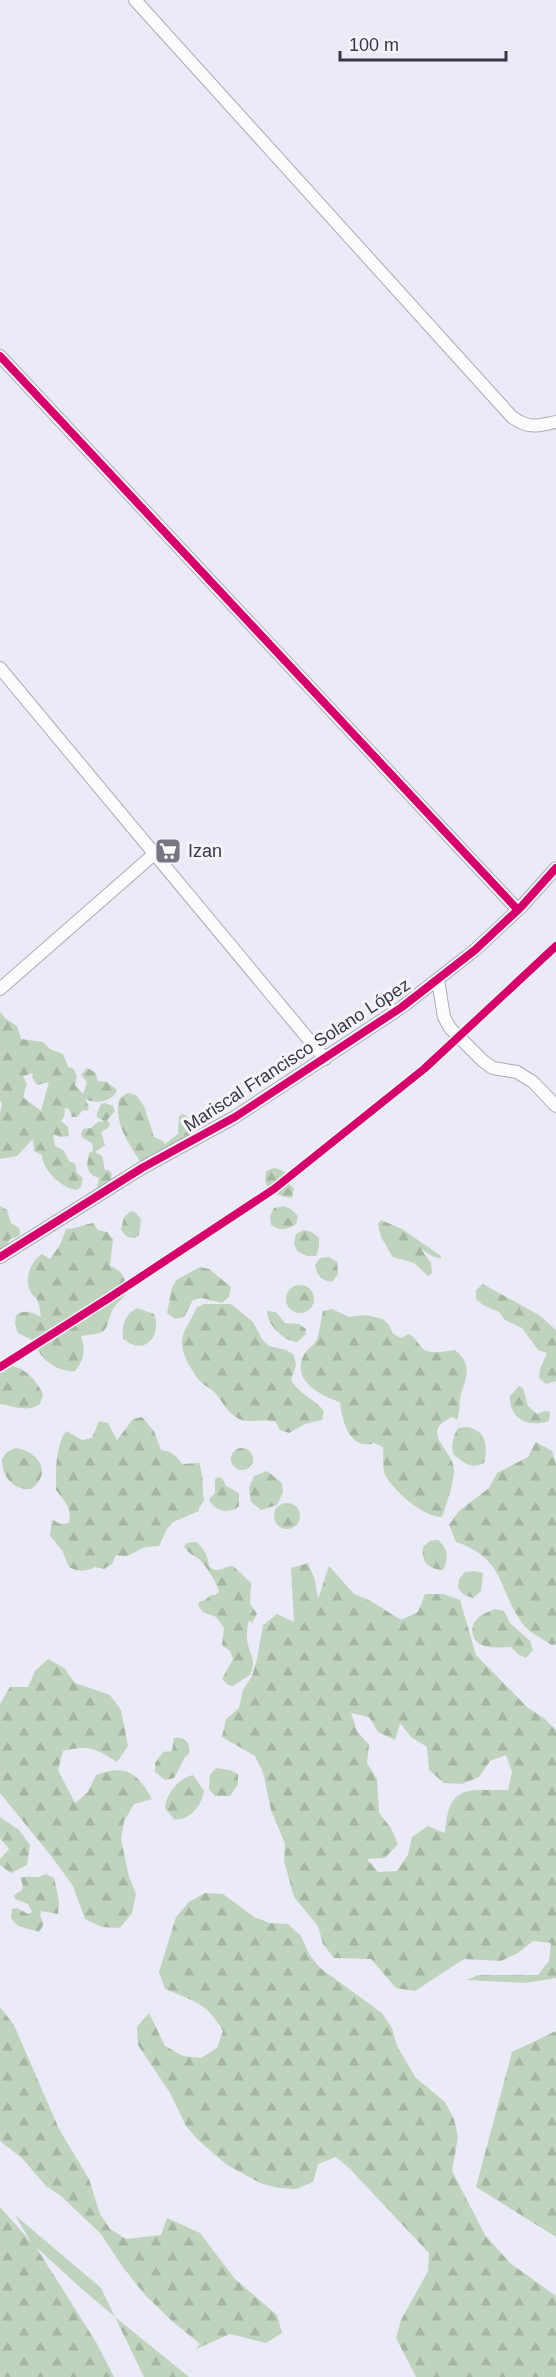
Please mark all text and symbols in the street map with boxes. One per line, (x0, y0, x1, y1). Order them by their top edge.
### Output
scale bar (340, 24, 506, 62)
text: 100 m (349, 35, 399, 55)
supermarket icon: Izan (153, 836, 183, 866)
place label: Izan (188, 841, 222, 861)
street label: Mariscal Francisco Solano López (180, 974, 414, 1136)

